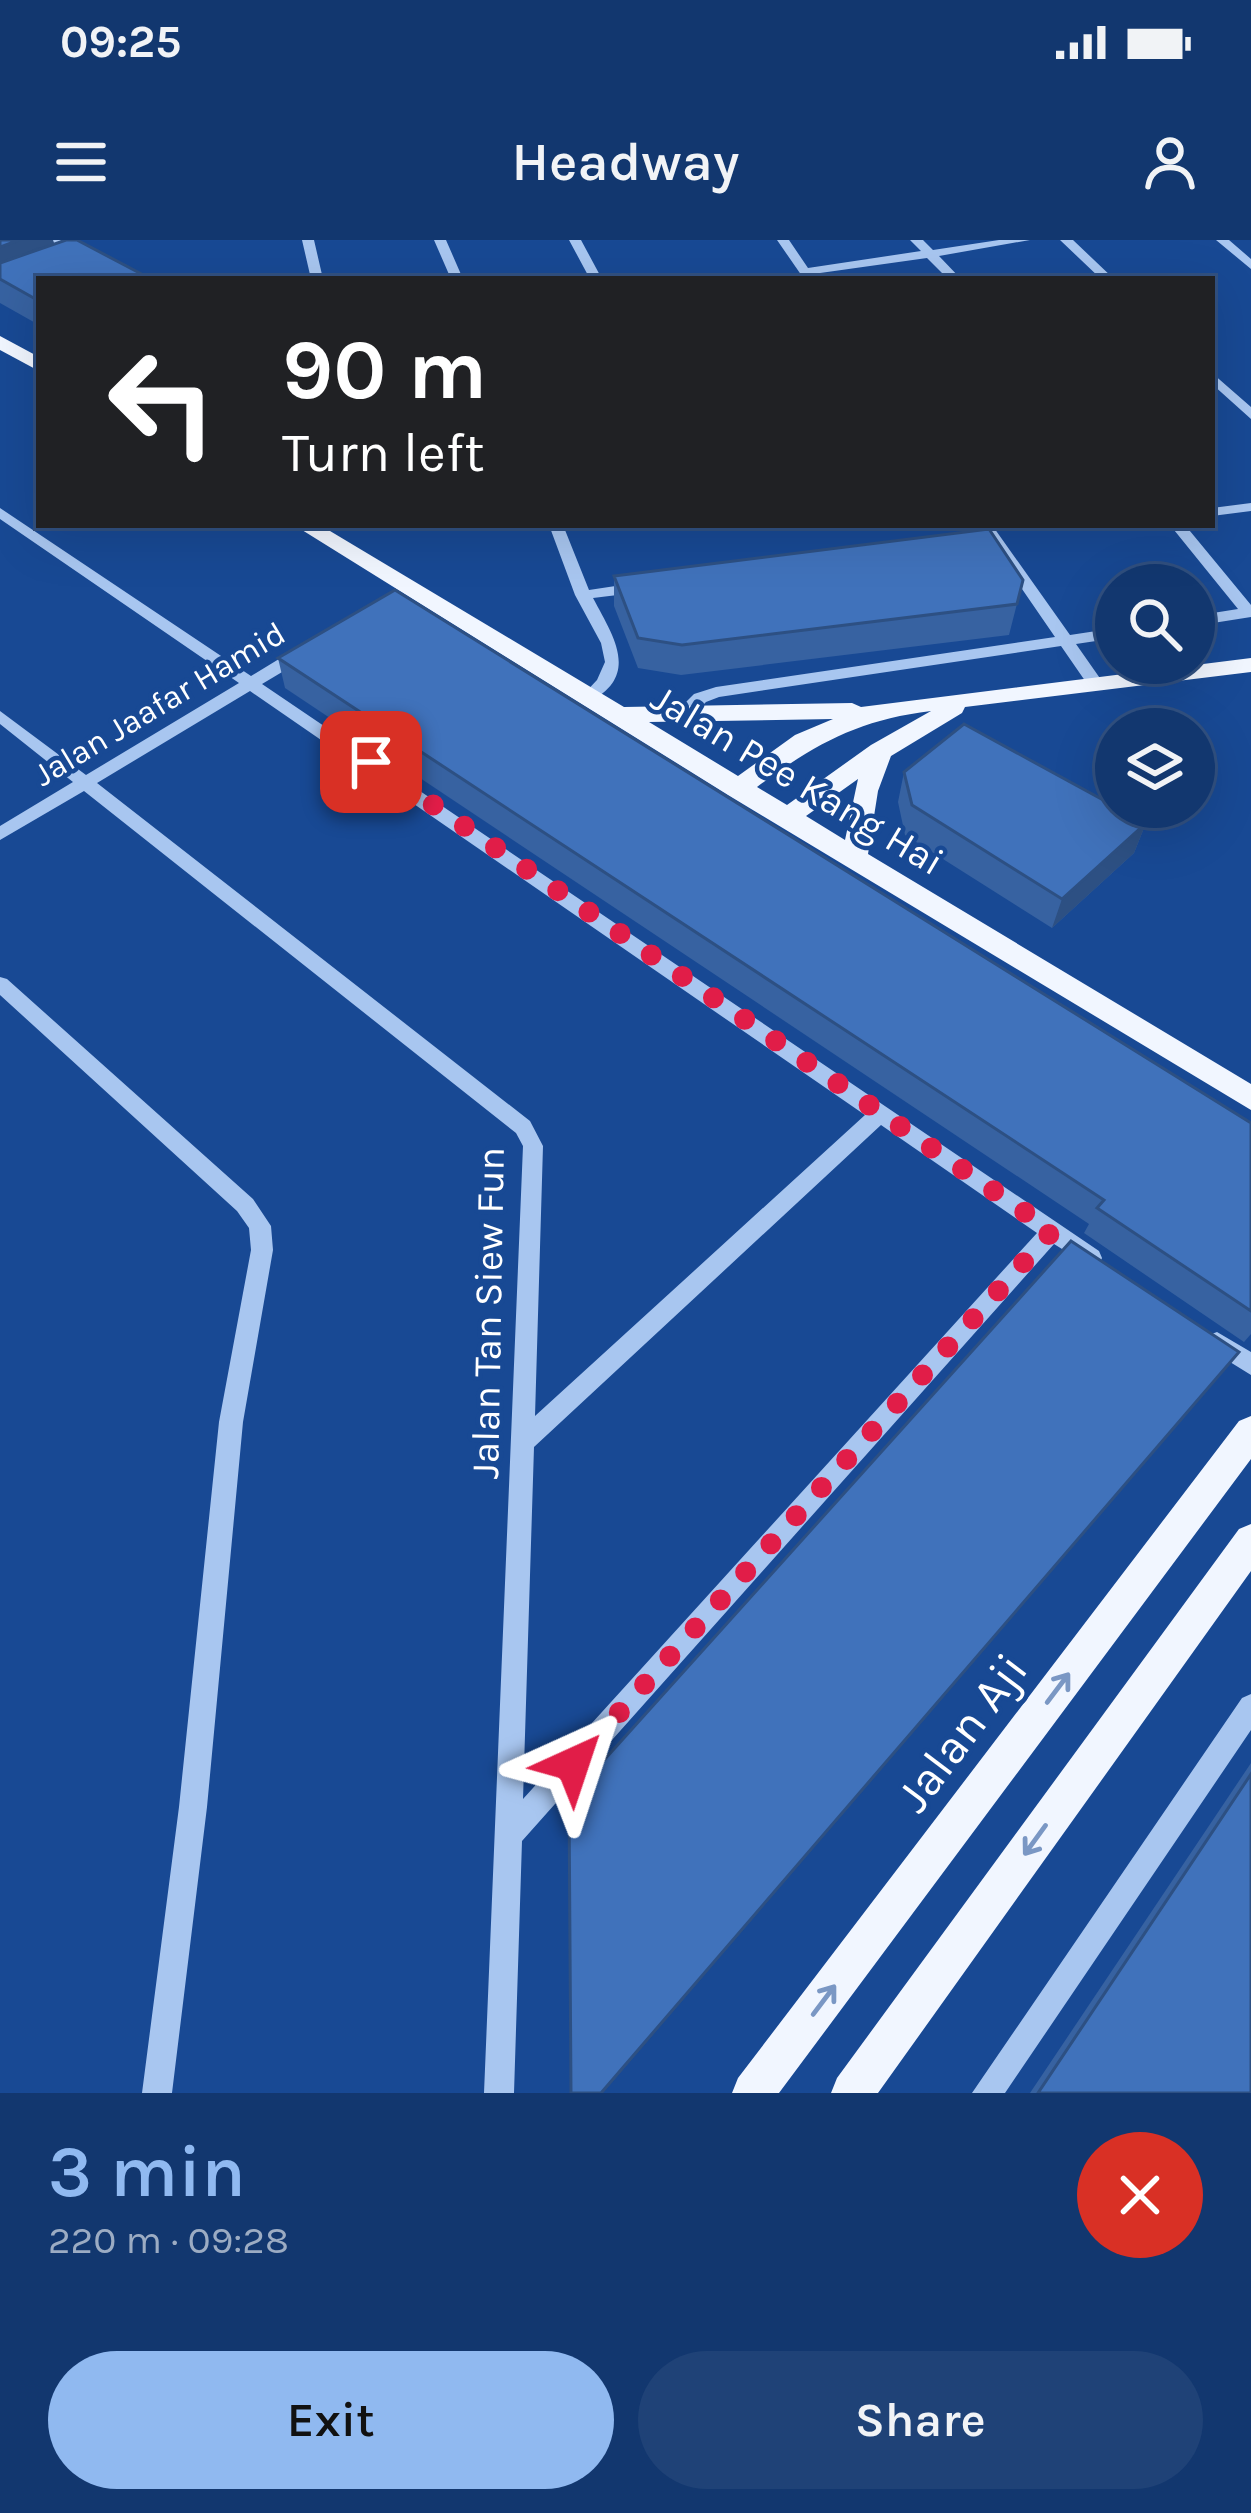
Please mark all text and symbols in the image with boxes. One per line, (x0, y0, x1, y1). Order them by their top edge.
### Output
text: 09:25 (60, 16, 181, 68)
icon: menu (48, 129, 114, 195)
icon: person (1137, 129, 1203, 195)
text: Headway (512, 130, 739, 194)
text: 90 m (282, 321, 487, 419)
icon: left (84, 324, 240, 480)
text: Turn left (282, 421, 485, 485)
map controls (1095, 564, 1215, 828)
button: search (1095, 564, 1215, 684)
street label: Jalan Jaafar Hamid (27, 614, 292, 794)
street label: Jalan Pee Kang Hai (643, 675, 952, 885)
button: layers (1095, 708, 1215, 828)
pin (320, 711, 422, 813)
icon: arrive (338, 729, 404, 795)
street label: Jalan Tan Siew Fun (462, 1147, 514, 1479)
street label: Jalan Aji (884, 1643, 1040, 1823)
one-way arrow (1045, 1672, 1071, 1705)
position arrow (510, 1701, 636, 1827)
one-way arrow (1022, 1823, 1048, 1856)
one-way arrow (810, 1984, 836, 2016)
text: 3 min (48, 2130, 246, 2214)
button: close (1077, 2132, 1203, 2258)
text: 220 m · 09:28 (48, 2217, 289, 2263)
button: Exit (48, 2351, 614, 2489)
button: Share (638, 2351, 1203, 2489)

